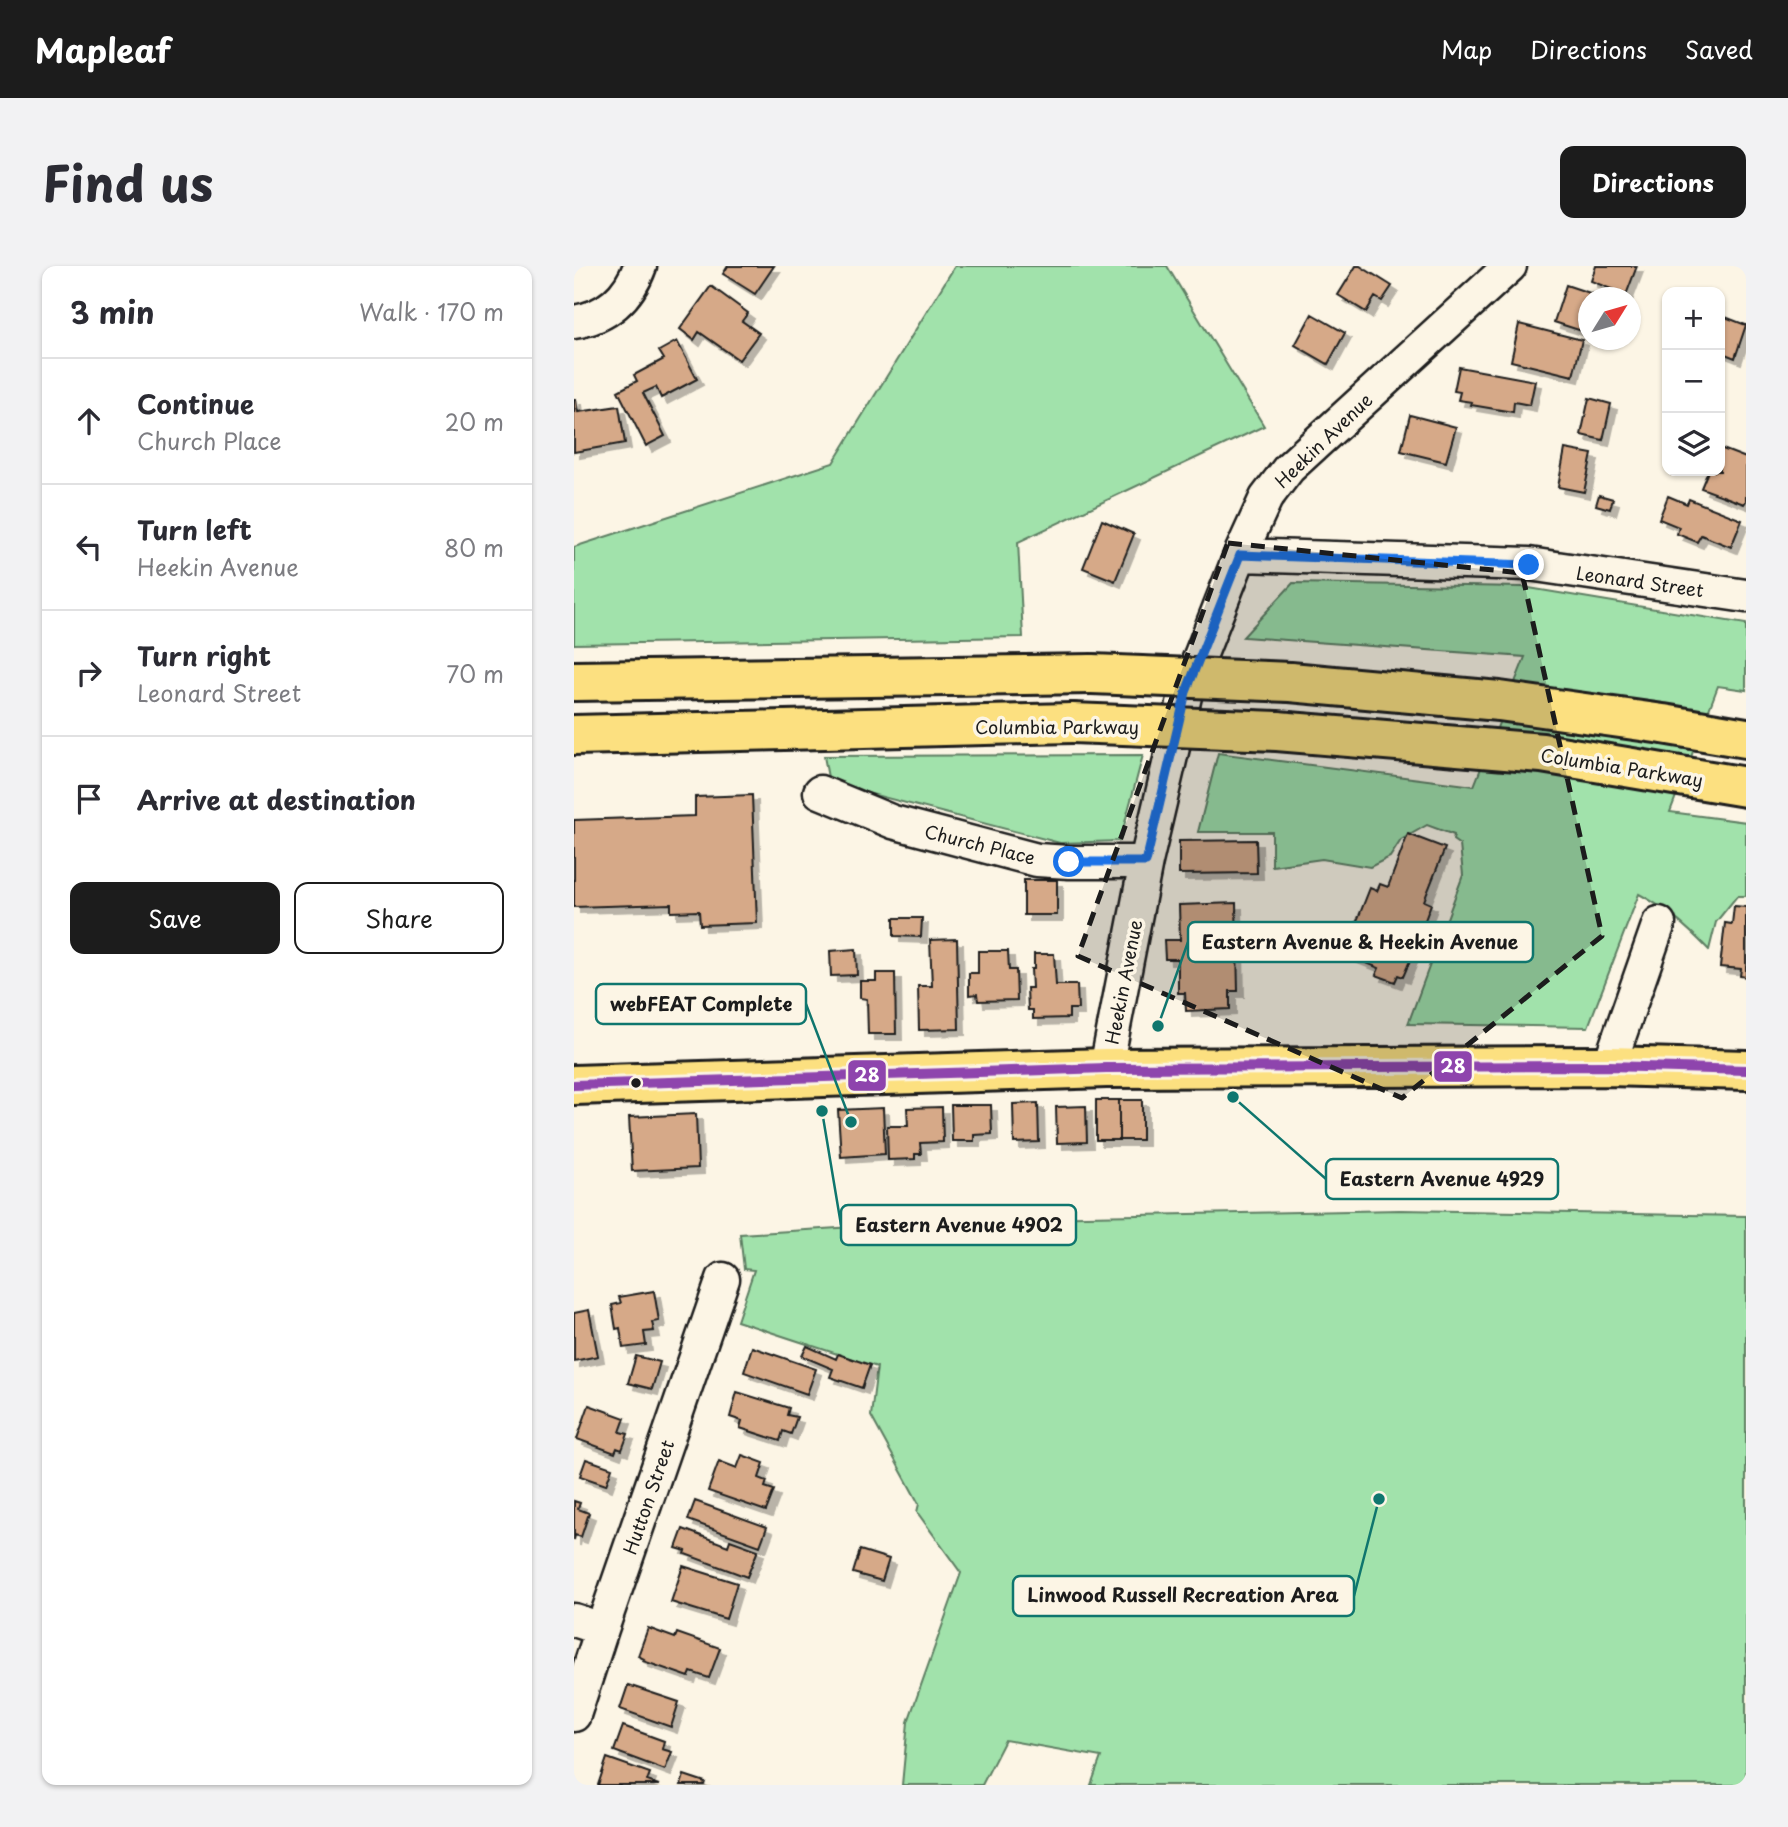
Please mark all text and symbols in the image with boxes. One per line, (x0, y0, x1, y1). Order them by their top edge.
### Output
text: Mapleaf (35, 24, 171, 74)
text: Map (1441, 31, 1492, 67)
text: Directions (1530, 31, 1647, 67)
text: Saved (1685, 31, 1753, 67)
text: Find us (42, 145, 213, 219)
button: Directions (1560, 146, 1746, 218)
north arrow (1578, 287, 1641, 350)
map controls (1662, 287, 1725, 476)
button: + (1662, 287, 1725, 350)
text: 3 min (70, 289, 155, 334)
text: Walk · 170 m (359, 294, 504, 329)
button: − (1662, 350, 1725, 413)
text: Continue (137, 384, 254, 423)
street label: Heekin Avenue (1268, 386, 1378, 494)
icon: ahead (70, 402, 108, 440)
text: 20 m (445, 404, 504, 439)
button: layers (1662, 413, 1725, 476)
text: Church Place (137, 423, 282, 458)
text: Turn left (137, 510, 252, 549)
icon: left (70, 528, 108, 566)
text: 80 m (444, 530, 504, 565)
text: Heekin Avenue (137, 549, 299, 584)
route end (1513, 549, 1544, 580)
street label: Leonard Street (1575, 559, 1705, 603)
text: Turn right (137, 636, 271, 675)
icon: right (70, 654, 108, 692)
text: 70 m (446, 656, 504, 691)
text: Leonard Street (137, 675, 301, 710)
street label: Columbia Parkway (975, 713, 1139, 740)
street label: Columbia Parkway (1539, 741, 1705, 793)
icon: arrive (70, 780, 108, 818)
text: Arrive at destination (137, 780, 416, 819)
street label: Church Place (922, 817, 1038, 871)
route start (1053, 846, 1084, 877)
button: Save (70, 882, 280, 954)
button: Share (294, 882, 504, 954)
street label: Heekin Avenue (1098, 917, 1148, 1047)
callout: Eastern Avenue & Heekin Avenue (1188, 922, 1533, 962)
text: Eastern Avenue & Heekin Avenue (1202, 927, 1518, 955)
callout: webFEAT Complete (596, 984, 806, 1024)
text: webFEAT Complete (610, 989, 792, 1017)
line badge: 28 (1433, 1050, 1473, 1083)
text: 28 (1440, 1051, 1466, 1079)
line badge: 28 (847, 1059, 887, 1092)
text: 28 (854, 1060, 880, 1088)
unlabelled marker (629, 1076, 643, 1090)
callout: Eastern Avenue 4929 (1326, 1159, 1558, 1199)
text: Eastern Avenue 4929 (1340, 1164, 1544, 1192)
callout: Eastern Avenue 4902 (841, 1205, 1076, 1245)
text: Eastern Avenue 4902 (855, 1210, 1063, 1238)
street label: Hutton Street (616, 1436, 680, 1558)
callout: Linwood Russell Recreation Area (1013, 1576, 1354, 1616)
text: Linwood Russell Recreation Area (1027, 1580, 1339, 1608)

